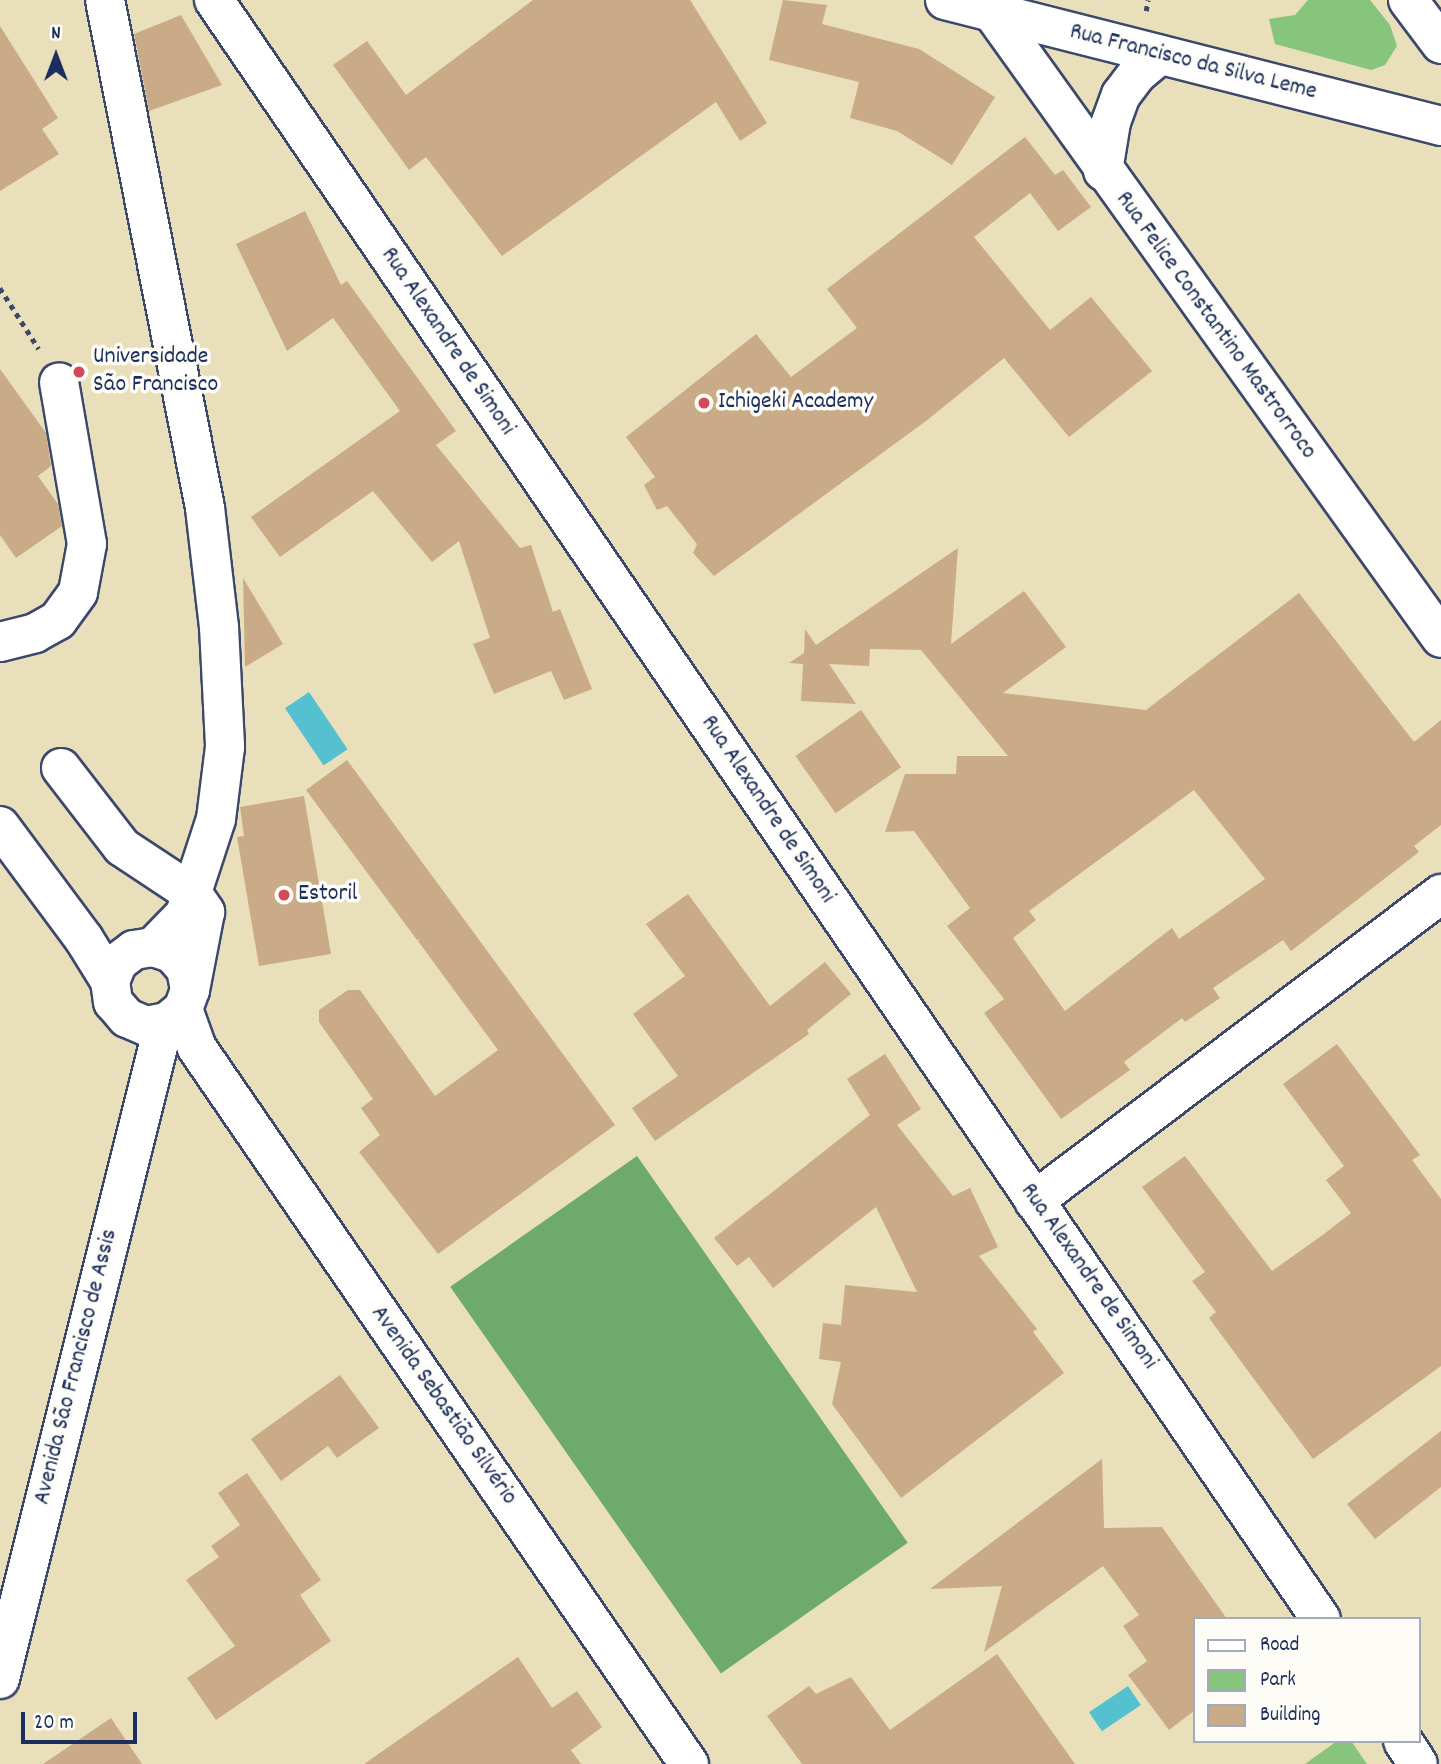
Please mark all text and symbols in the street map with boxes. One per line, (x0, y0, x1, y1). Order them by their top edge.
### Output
street label: Rua Francisco da Silva Leme (1066, 18, 1320, 108)
north arrow (21, 21, 91, 91)
text: N (51, 21, 61, 48)
street label: Rua Felice Constantino Mastrorroco (1108, 186, 1322, 466)
street label: Rua Alexandre de Simoni (373, 243, 521, 441)
place label: Universidade São Francisco (93, 344, 218, 400)
marker: Universidade São Francisco (71, 364, 87, 380)
place label: Ichigeki Academy (718, 389, 873, 417)
marker: Ichigeki Academy (696, 395, 712, 411)
street label: Rua Alexandre de Simoni (693, 711, 841, 909)
place label: Estoril (298, 881, 358, 909)
marker: Estoril (276, 887, 292, 903)
street label: Rua Alexandre de Simoni (1013, 1178, 1163, 1376)
street label: Avenida São Francisco de Assis (29, 1226, 125, 1508)
street label: Avenida Sebastião Silvério (363, 1301, 523, 1511)
legend (1192, 1617, 1420, 1743)
text: Road (1260, 1631, 1299, 1661)
text: Park (1260, 1666, 1296, 1696)
scale bar (24, 1698, 140, 1742)
text: Building (1260, 1701, 1320, 1731)
text: 20 m (34, 1709, 74, 1739)

